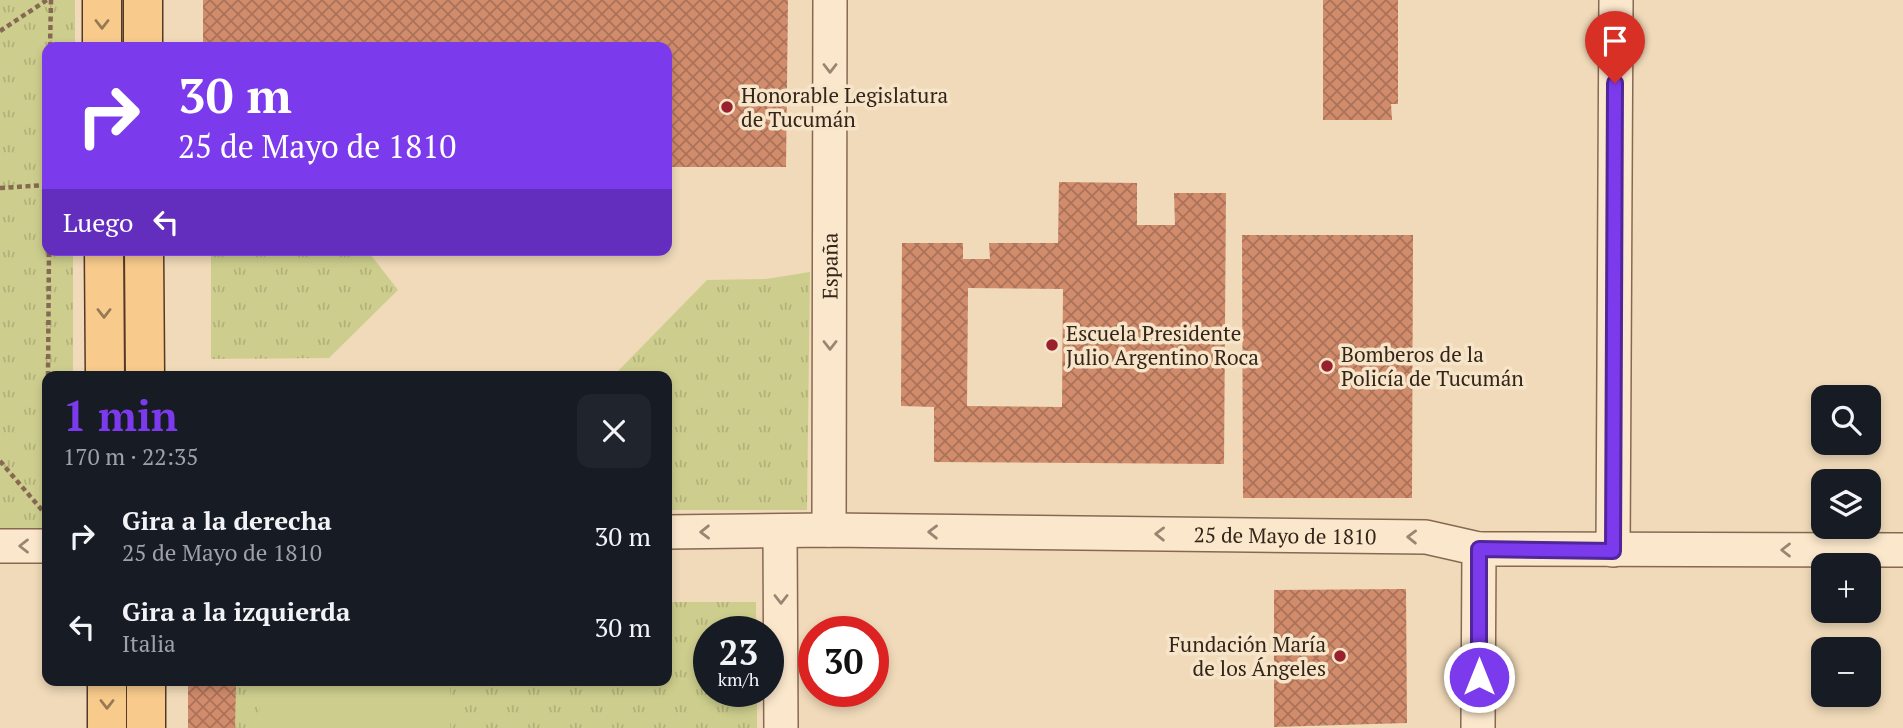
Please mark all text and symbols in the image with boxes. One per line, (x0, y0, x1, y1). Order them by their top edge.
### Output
pin (1585, 11, 1645, 83)
one-way arrow (94, 19, 110, 29)
icon: arrive (1596, 22, 1634, 60)
text: 30 m (178, 62, 292, 127)
one-way arrow (822, 63, 838, 74)
icon: right (63, 70, 154, 161)
place label: Honorable Legislatura de Tucumán (741, 81, 948, 133)
marker: Honorable Legislatura de Tucumán (719, 99, 735, 115)
text: 25 de Mayo de 1810 (178, 125, 456, 167)
icon: left (147, 203, 185, 241)
text: Luego (63, 205, 133, 239)
street label: España (815, 232, 844, 299)
one-way arrow (96, 308, 112, 319)
place label: Escuela Presidente Julio Argentino Roca (1066, 319, 1259, 371)
marker: Escuela Presidente Julio Argentino Roca (1044, 337, 1060, 353)
one-way arrow (822, 340, 838, 350)
place label: Bomberos de la Policía de Tucumán (1341, 340, 1524, 392)
marker: Bomberos de la Policía de Tucumán (1319, 358, 1335, 374)
map controls (1811, 385, 1881, 707)
button: search (1811, 385, 1881, 455)
text: 1 min (63, 387, 178, 443)
button: close (577, 394, 651, 468)
text: 170 m · 22:35 (63, 441, 198, 472)
button: layers (1811, 469, 1881, 539)
text: Gira a la derecha (122, 503, 332, 537)
icon: right (63, 517, 101, 555)
text: 30 m (595, 519, 651, 553)
street label: 25 de Mayo de 1810 (1193, 520, 1377, 550)
one-way arrow (699, 524, 710, 540)
one-way arrow (927, 524, 938, 539)
one-way arrow (1154, 526, 1165, 542)
one-way arrow (1406, 529, 1417, 545)
text: 25 de Mayo de 1810 (122, 537, 322, 568)
one-way arrow (18, 538, 28, 554)
one-way arrow (1780, 542, 1791, 558)
button: + (1811, 553, 1881, 623)
text: Gira a la izquierda (122, 594, 350, 628)
one-way arrow (773, 594, 789, 605)
icon: left (63, 608, 101, 646)
text: 30 m (595, 610, 651, 644)
speed limit sign: 30 (798, 616, 889, 707)
text: Italia (122, 628, 176, 659)
text: 23 (719, 629, 758, 675)
place label: Fundación María de los Ángeles (1169, 630, 1326, 682)
button: − (1811, 637, 1881, 707)
position arrow (1442, 640, 1516, 714)
marker: Fundación María de los Ángeles (1332, 648, 1348, 664)
text: km/h (718, 667, 759, 691)
one-way arrow (99, 700, 115, 710)

